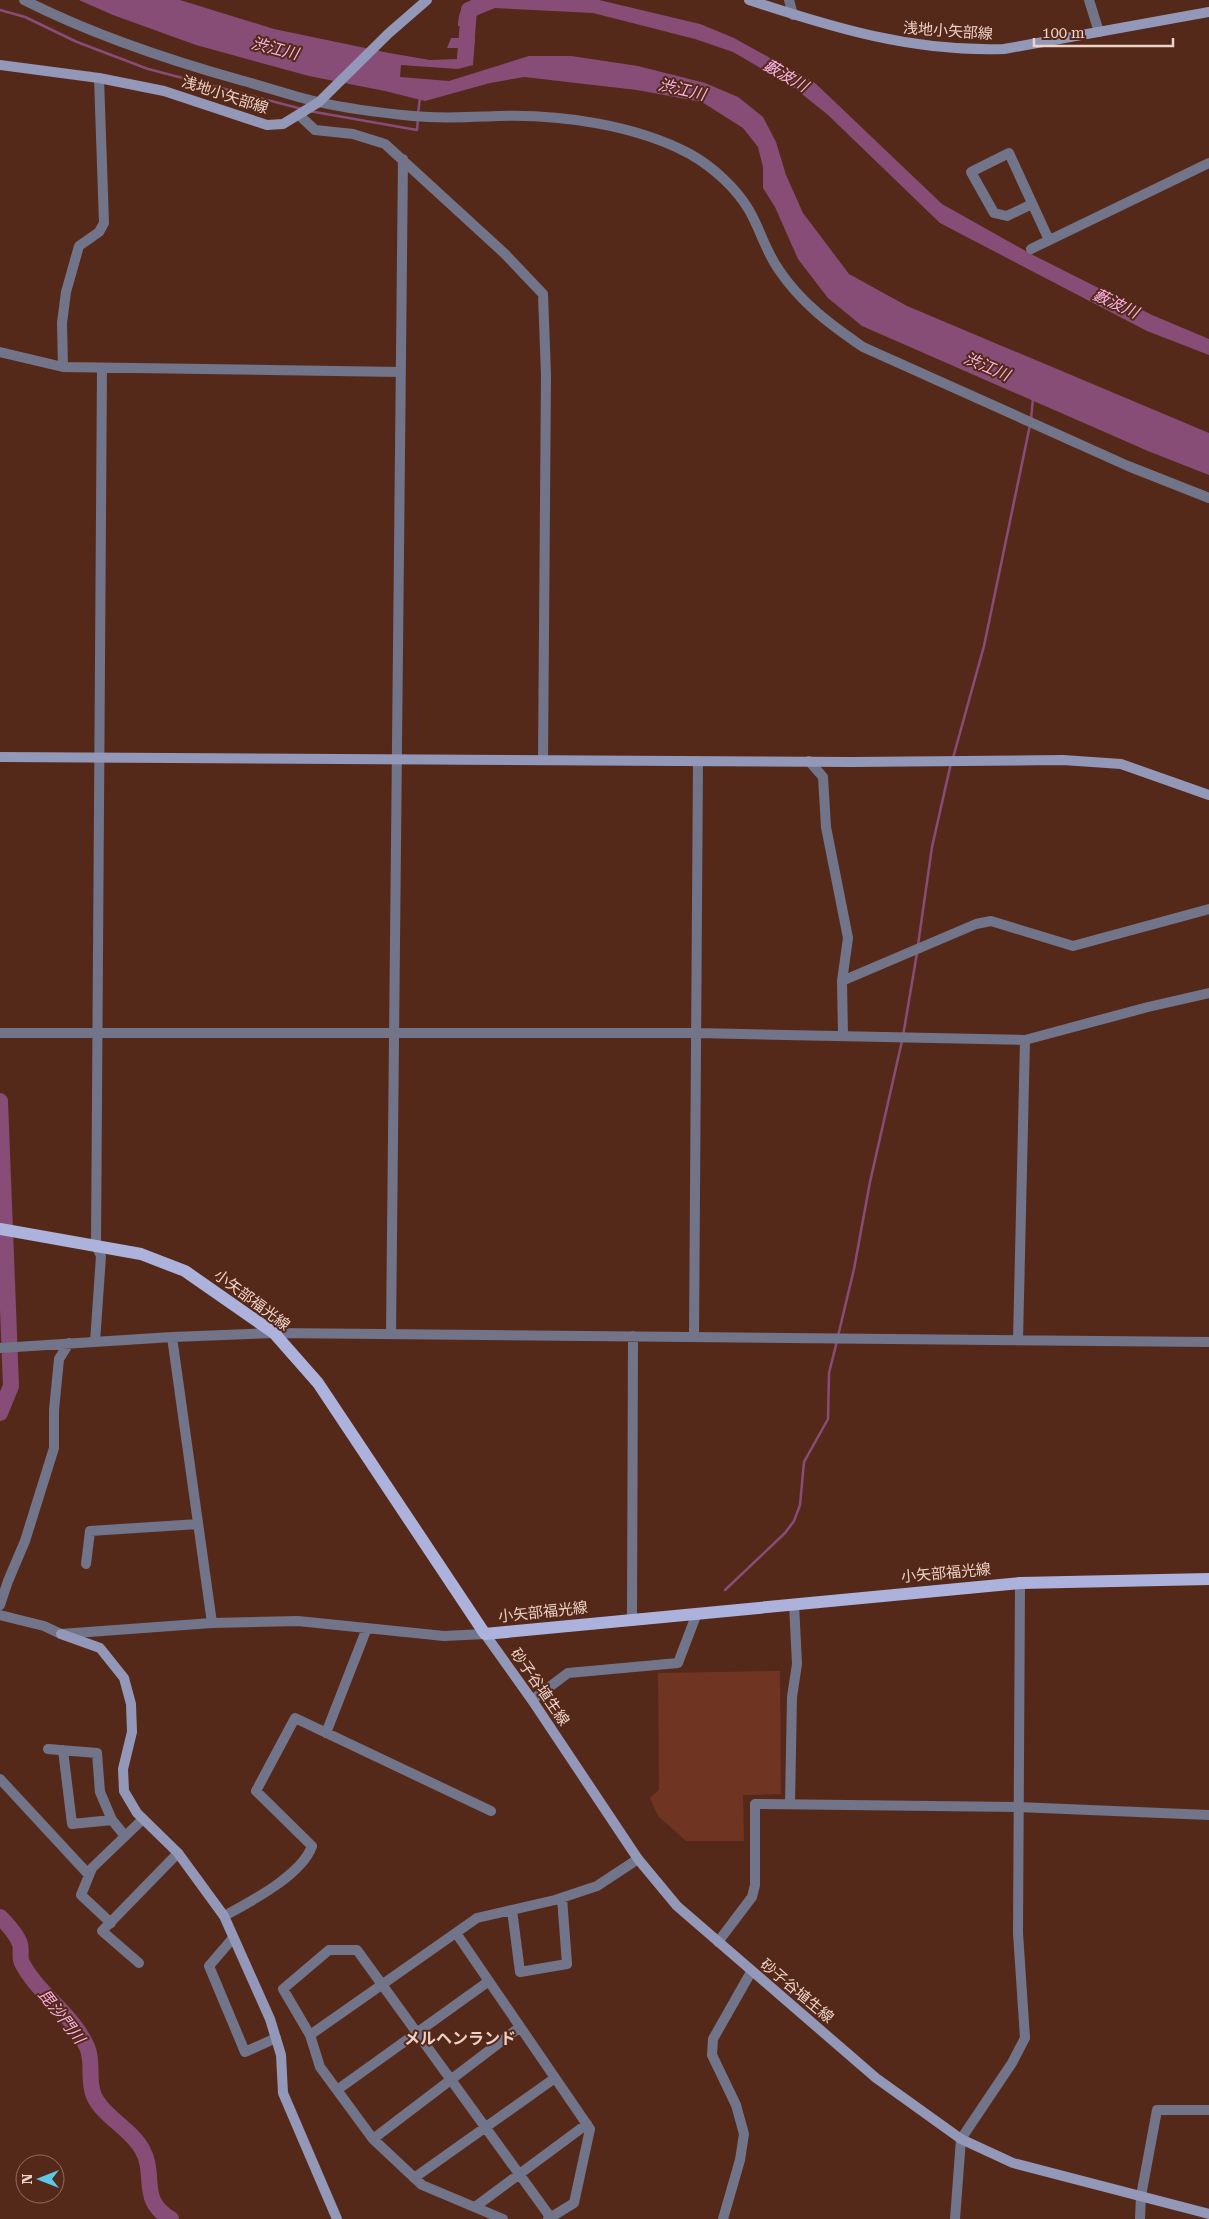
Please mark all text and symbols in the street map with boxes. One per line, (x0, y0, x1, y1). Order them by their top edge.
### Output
scale bar (1034, 15, 1173, 47)
street label: 浅地小矢部線 (902, 19, 994, 43)
text: 100 m (1042, 24, 1085, 42)
water label: 渋江川 (249, 33, 302, 64)
water label: 藪波川 (760, 55, 813, 97)
street label: 浅地小矢部線 (179, 73, 271, 117)
water label: 渋江川 (656, 75, 709, 105)
water label: 藪波川 (1090, 285, 1143, 323)
water label: 渋江川 (961, 348, 1014, 385)
street label: 小矢部福光線 (211, 1266, 293, 1334)
street label: 小矢部福光線 (900, 1560, 992, 1586)
street label: 小矢部福光線 (497, 1598, 589, 1626)
street label: 砂子谷埴生線 (507, 1645, 573, 1729)
street label: 砂子谷埴生線 (757, 1955, 837, 2027)
water label: 毘沙門川 (34, 1985, 90, 2049)
district label: メルヘンランド (404, 2029, 516, 2048)
north arrow (15, 2154, 65, 2204)
text: N (19, 2173, 35, 2184)

